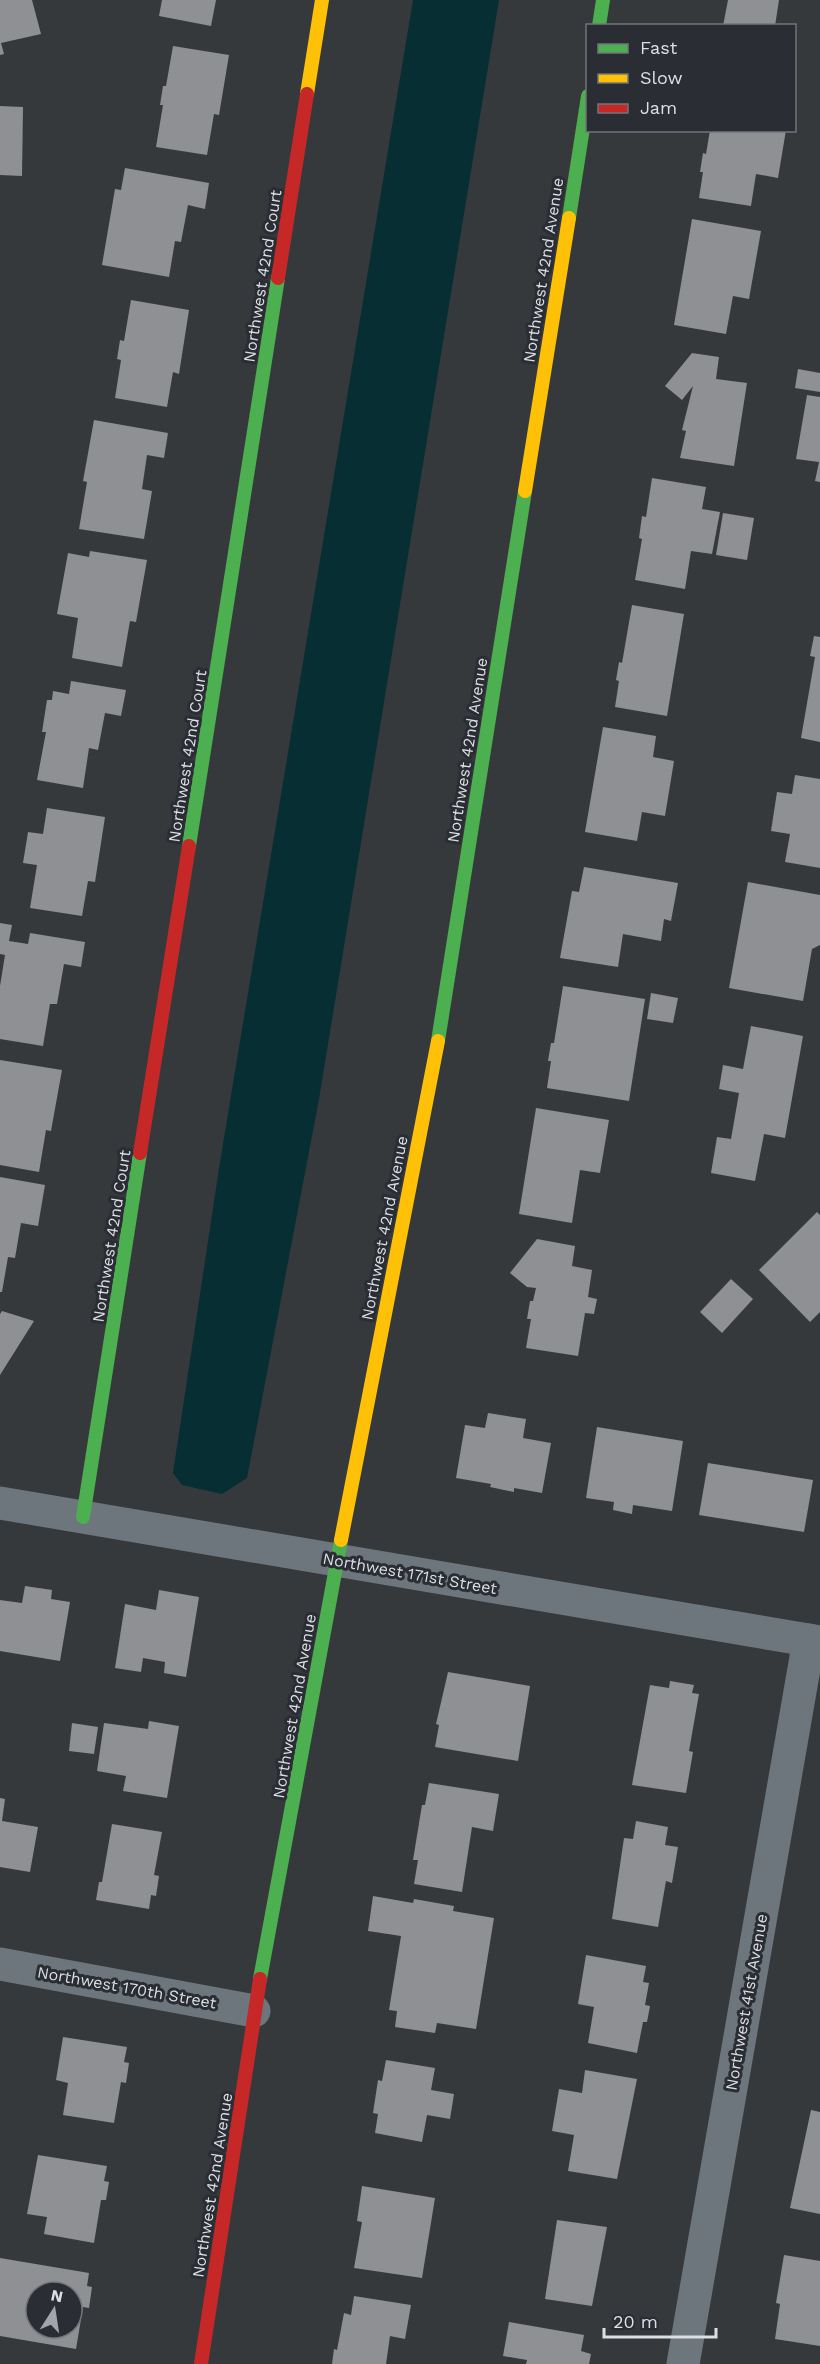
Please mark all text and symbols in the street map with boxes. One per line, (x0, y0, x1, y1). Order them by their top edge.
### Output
legend (586, 24, 796, 132)
text: Fast (640, 37, 678, 58)
text: Slow (640, 67, 683, 88)
text: Jam (640, 97, 677, 118)
street label: Northwest 42nd Avenue (519, 176, 568, 364)
street label: Northwest 42nd Court (239, 188, 286, 364)
street label: Northwest 42nd Avenue (443, 656, 492, 844)
street label: Northwest 42nd Court (164, 668, 211, 844)
street label: Northwest 42nd Avenue (357, 1134, 412, 1322)
street label: Northwest 42nd Court (88, 1148, 135, 1324)
street label: Northwest 171st Street (321, 1549, 499, 1598)
street label: Northwest 42nd Avenue (269, 1612, 320, 1800)
street label: Northwest 41st Avenue (722, 1912, 771, 2092)
street label: Northwest 170th Street (36, 1962, 218, 2013)
street label: Northwest 42nd Avenue (188, 2091, 237, 2279)
north arrow (24, 2280, 84, 2340)
text: N (49, 2285, 65, 2306)
scale bar (604, 2301, 716, 2339)
text: 20 m (613, 2311, 658, 2332)

